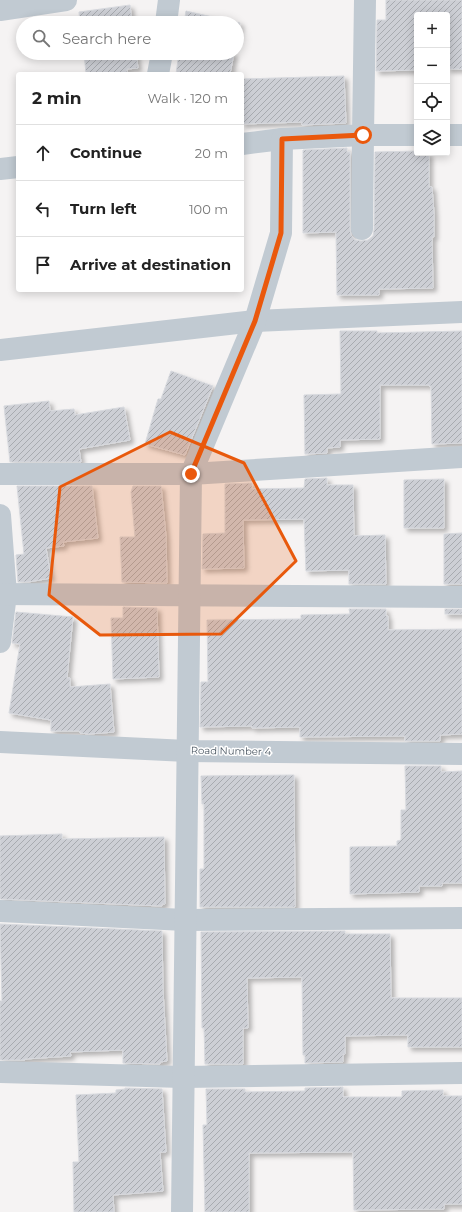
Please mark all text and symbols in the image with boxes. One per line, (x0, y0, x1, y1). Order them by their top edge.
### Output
map controls (414, 12, 450, 156)
button: + (414, 12, 450, 48)
search box (16, 16, 244, 60)
icon: search (30, 27, 52, 49)
text: Search here (62, 29, 151, 48)
button: − (414, 48, 450, 84)
button: locate (414, 84, 450, 120)
text: 2 min (32, 88, 82, 108)
text: Walk · 120 m (147, 90, 228, 106)
button: layers (414, 120, 450, 156)
route start (354, 126, 372, 144)
icon: ahead (32, 142, 54, 164)
text: Continue (70, 143, 142, 162)
text: 20 m (195, 145, 228, 161)
icon: left (32, 198, 54, 220)
text: Turn left (70, 199, 137, 218)
text: 100 m (189, 201, 228, 217)
icon: arrive (32, 254, 54, 276)
text: Arrive at destination (70, 255, 231, 274)
route end (182, 465, 200, 483)
street label: Road Number 4 (191, 744, 272, 758)

